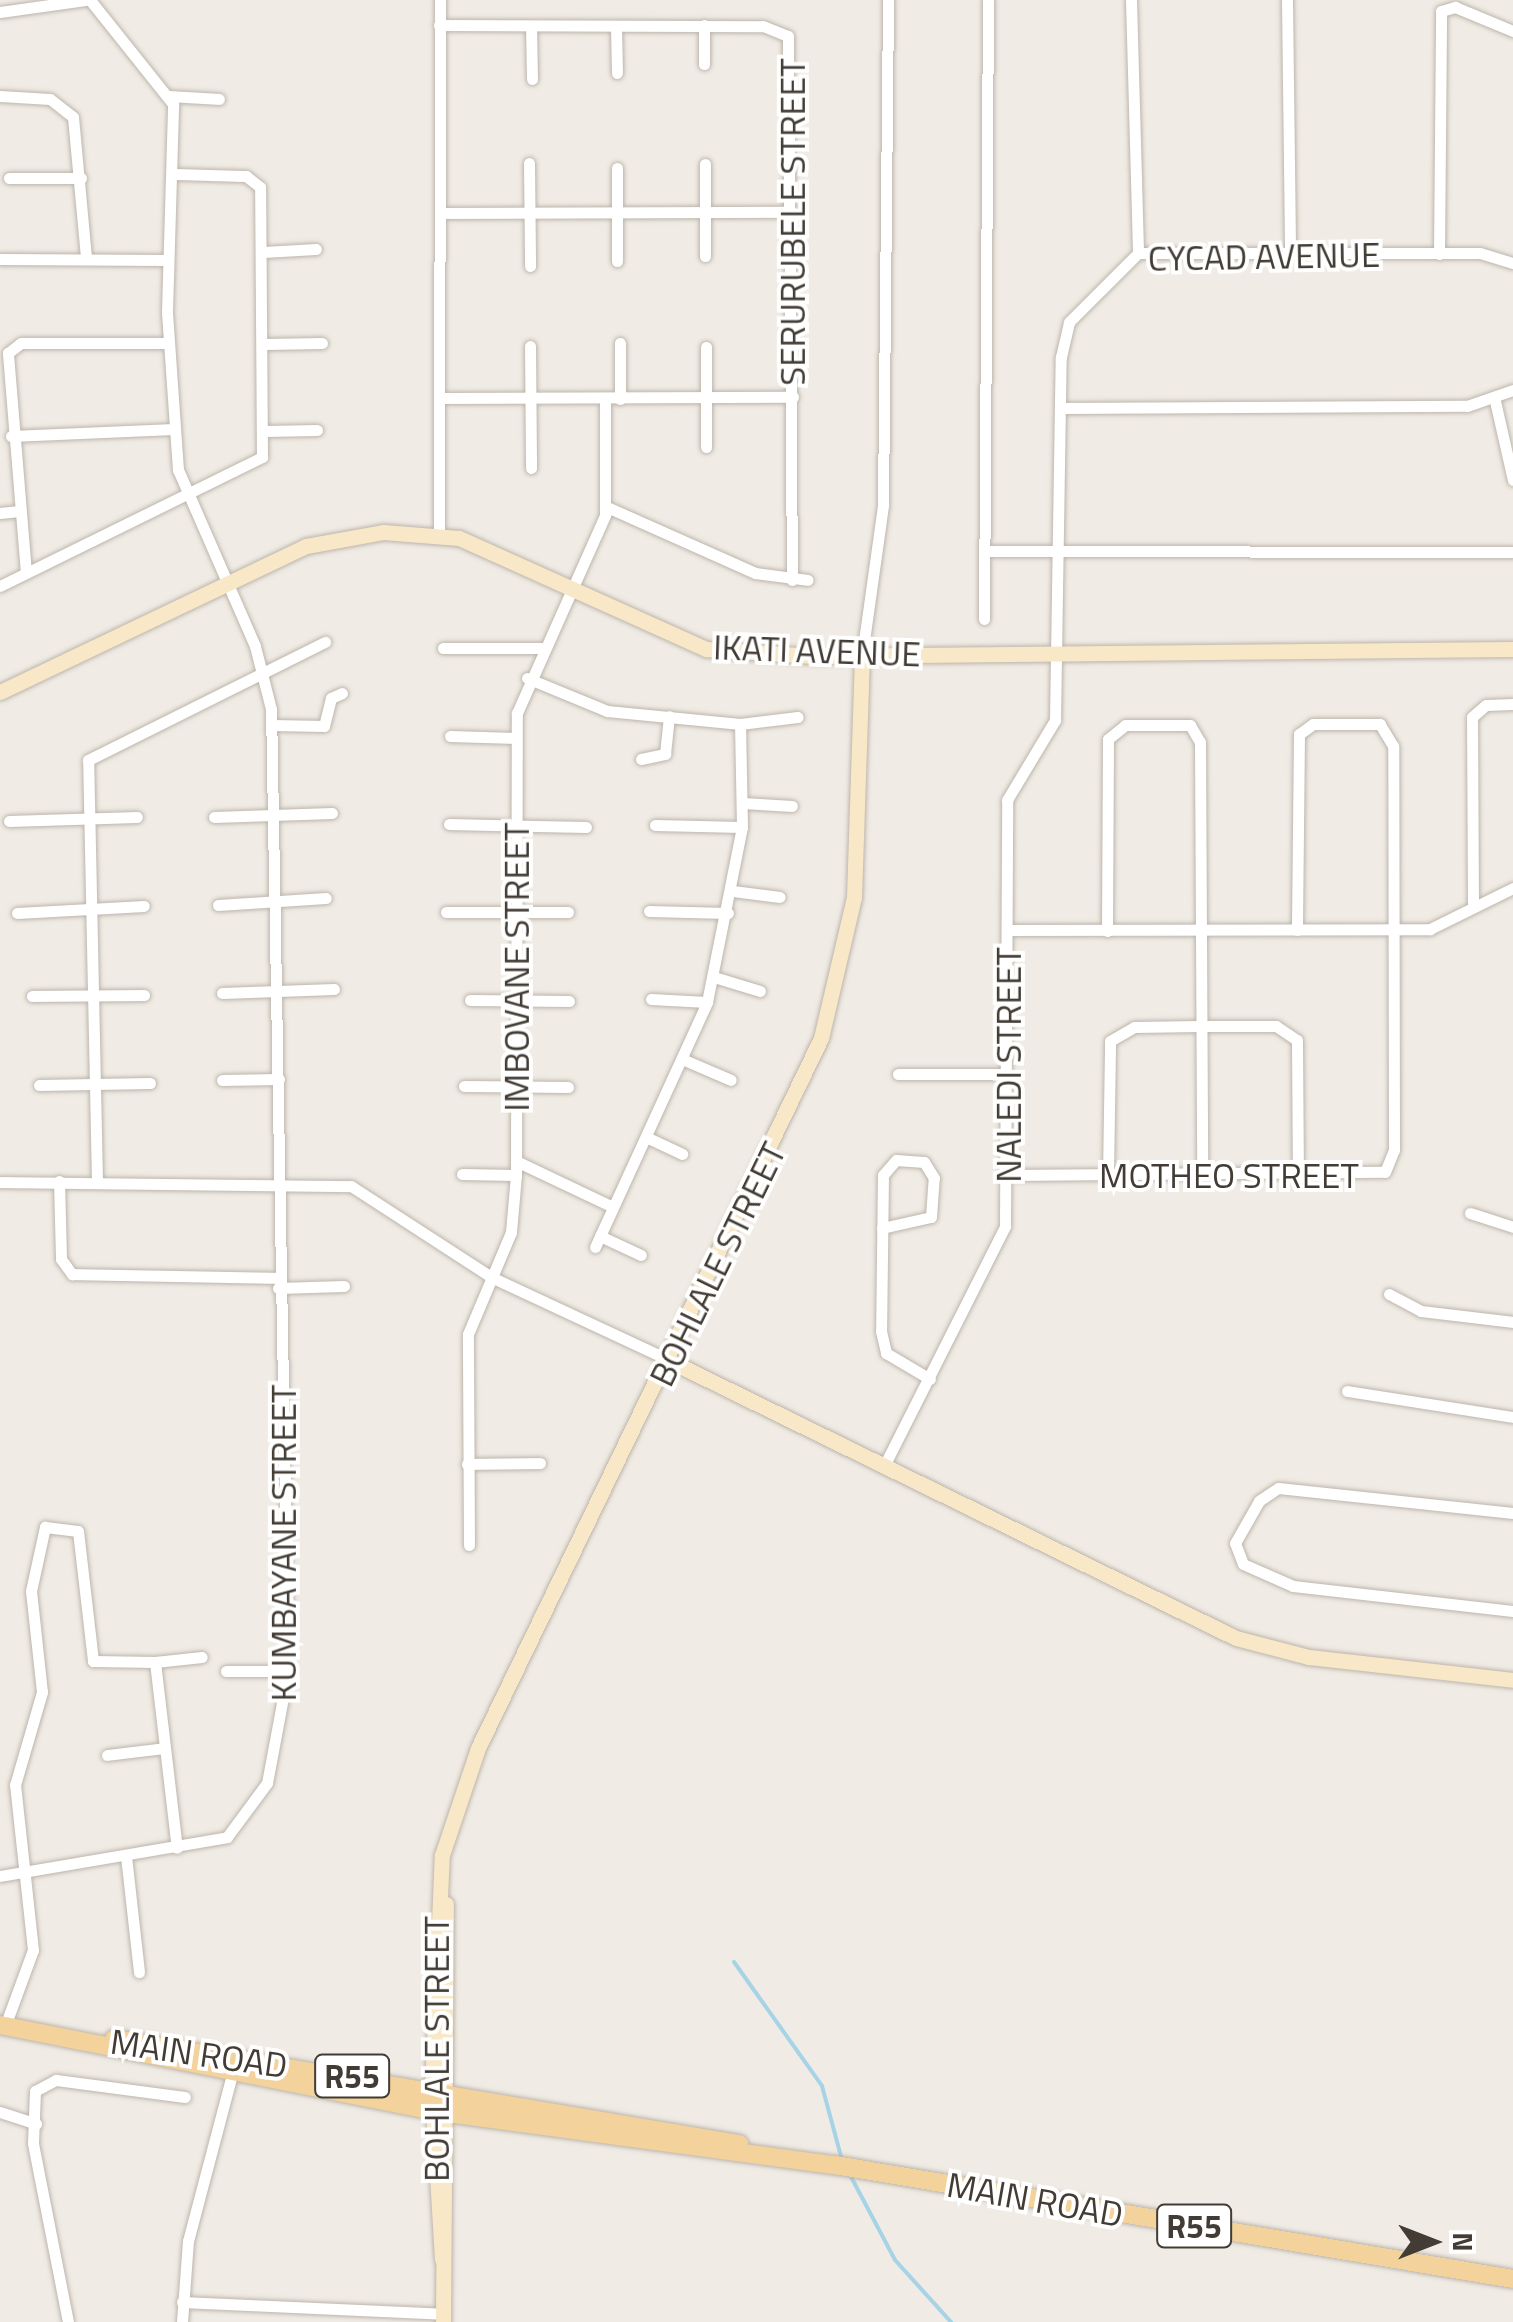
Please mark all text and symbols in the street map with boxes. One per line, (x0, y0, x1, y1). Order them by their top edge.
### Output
street label: SERURUBELE STREET (771, 58, 813, 386)
street label: CYCAD AVENUE (1148, 233, 1380, 279)
street label: IKATI AVENUE (713, 625, 921, 675)
street label: IMBOVANE STREET (495, 822, 537, 1112)
street label: NALEDI STREET (987, 947, 1029, 1183)
street label: BOHLALE STREET (640, 1135, 794, 1393)
street label: MOTHEO STREET (1099, 1154, 1359, 1196)
street label: KUMBAYANE STREET (262, 1384, 304, 1702)
street label: BOHLALE STREET (415, 1916, 457, 2182)
street label: MAIN ROAD (108, 2020, 290, 2086)
road number: R55 (312, 2049, 392, 2103)
street label: MAIN ROAD (944, 2163, 1126, 2235)
north arrow (1383, 2192, 1483, 2292)
road number: R55 (1154, 2199, 1234, 2253)
text: N (1442, 2232, 1485, 2252)

